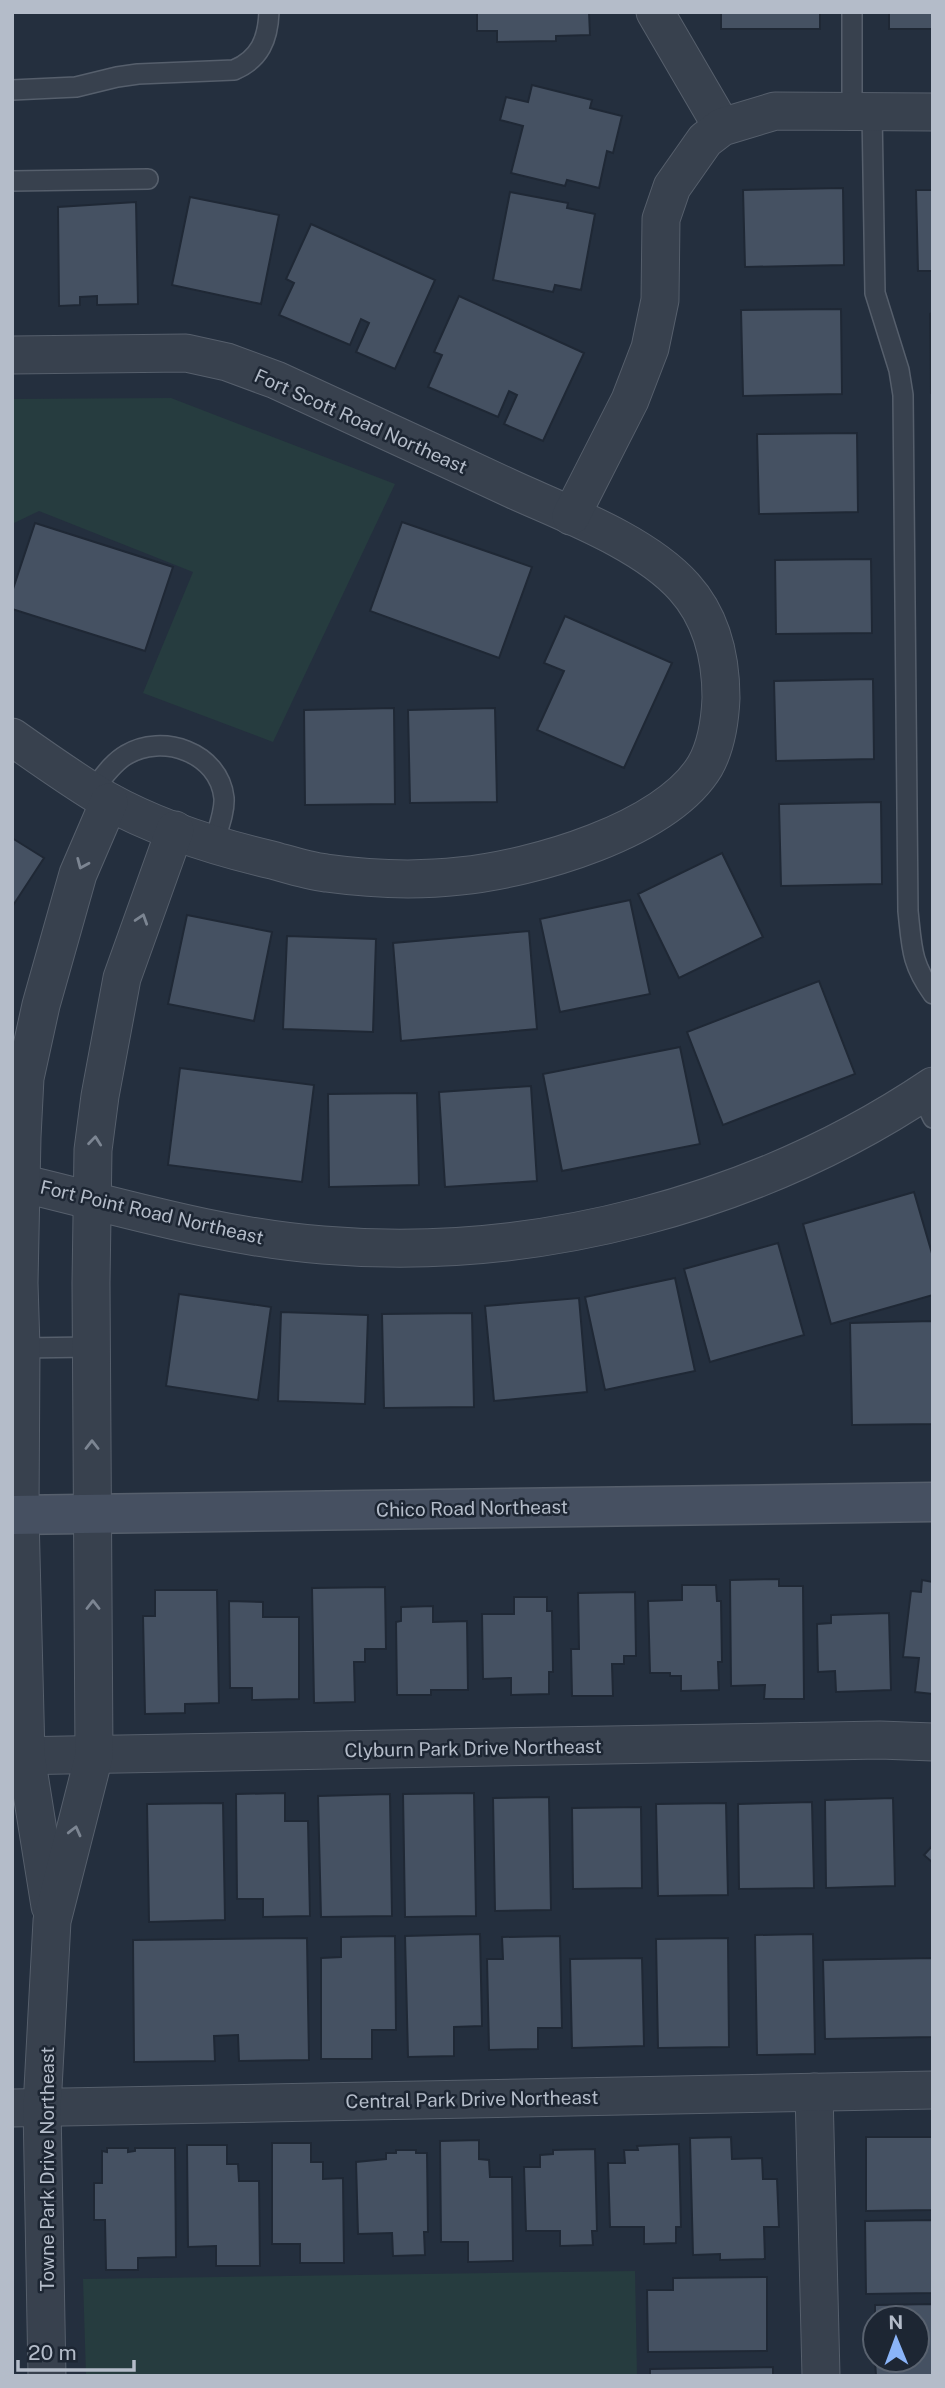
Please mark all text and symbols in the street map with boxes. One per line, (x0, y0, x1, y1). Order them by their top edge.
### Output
street label: Fort Scott Road Northeast (251, 364, 471, 478)
one-way arrow (76, 857, 90, 869)
one-way arrow (134, 913, 148, 926)
one-way arrow (87, 1135, 102, 1147)
street label: Fort Point Road Northeast (38, 1176, 266, 1248)
one-way arrow (85, 1439, 100, 1450)
street label: Chico Road Northeast (376, 1495, 568, 1521)
one-way arrow (85, 1599, 101, 1610)
street label: Clyburn Park Drive Northeast (344, 1735, 602, 1761)
one-way arrow (67, 1825, 81, 1837)
street label: Towne Park Drive Northeast (36, 2047, 58, 2291)
street label: Central Park Drive Northeast (345, 2086, 599, 2112)
north arrow (861, 2304, 931, 2374)
text: N (888, 2311, 903, 2333)
scale bar (18, 2328, 133, 2372)
text: 20 m (28, 2340, 77, 2365)

